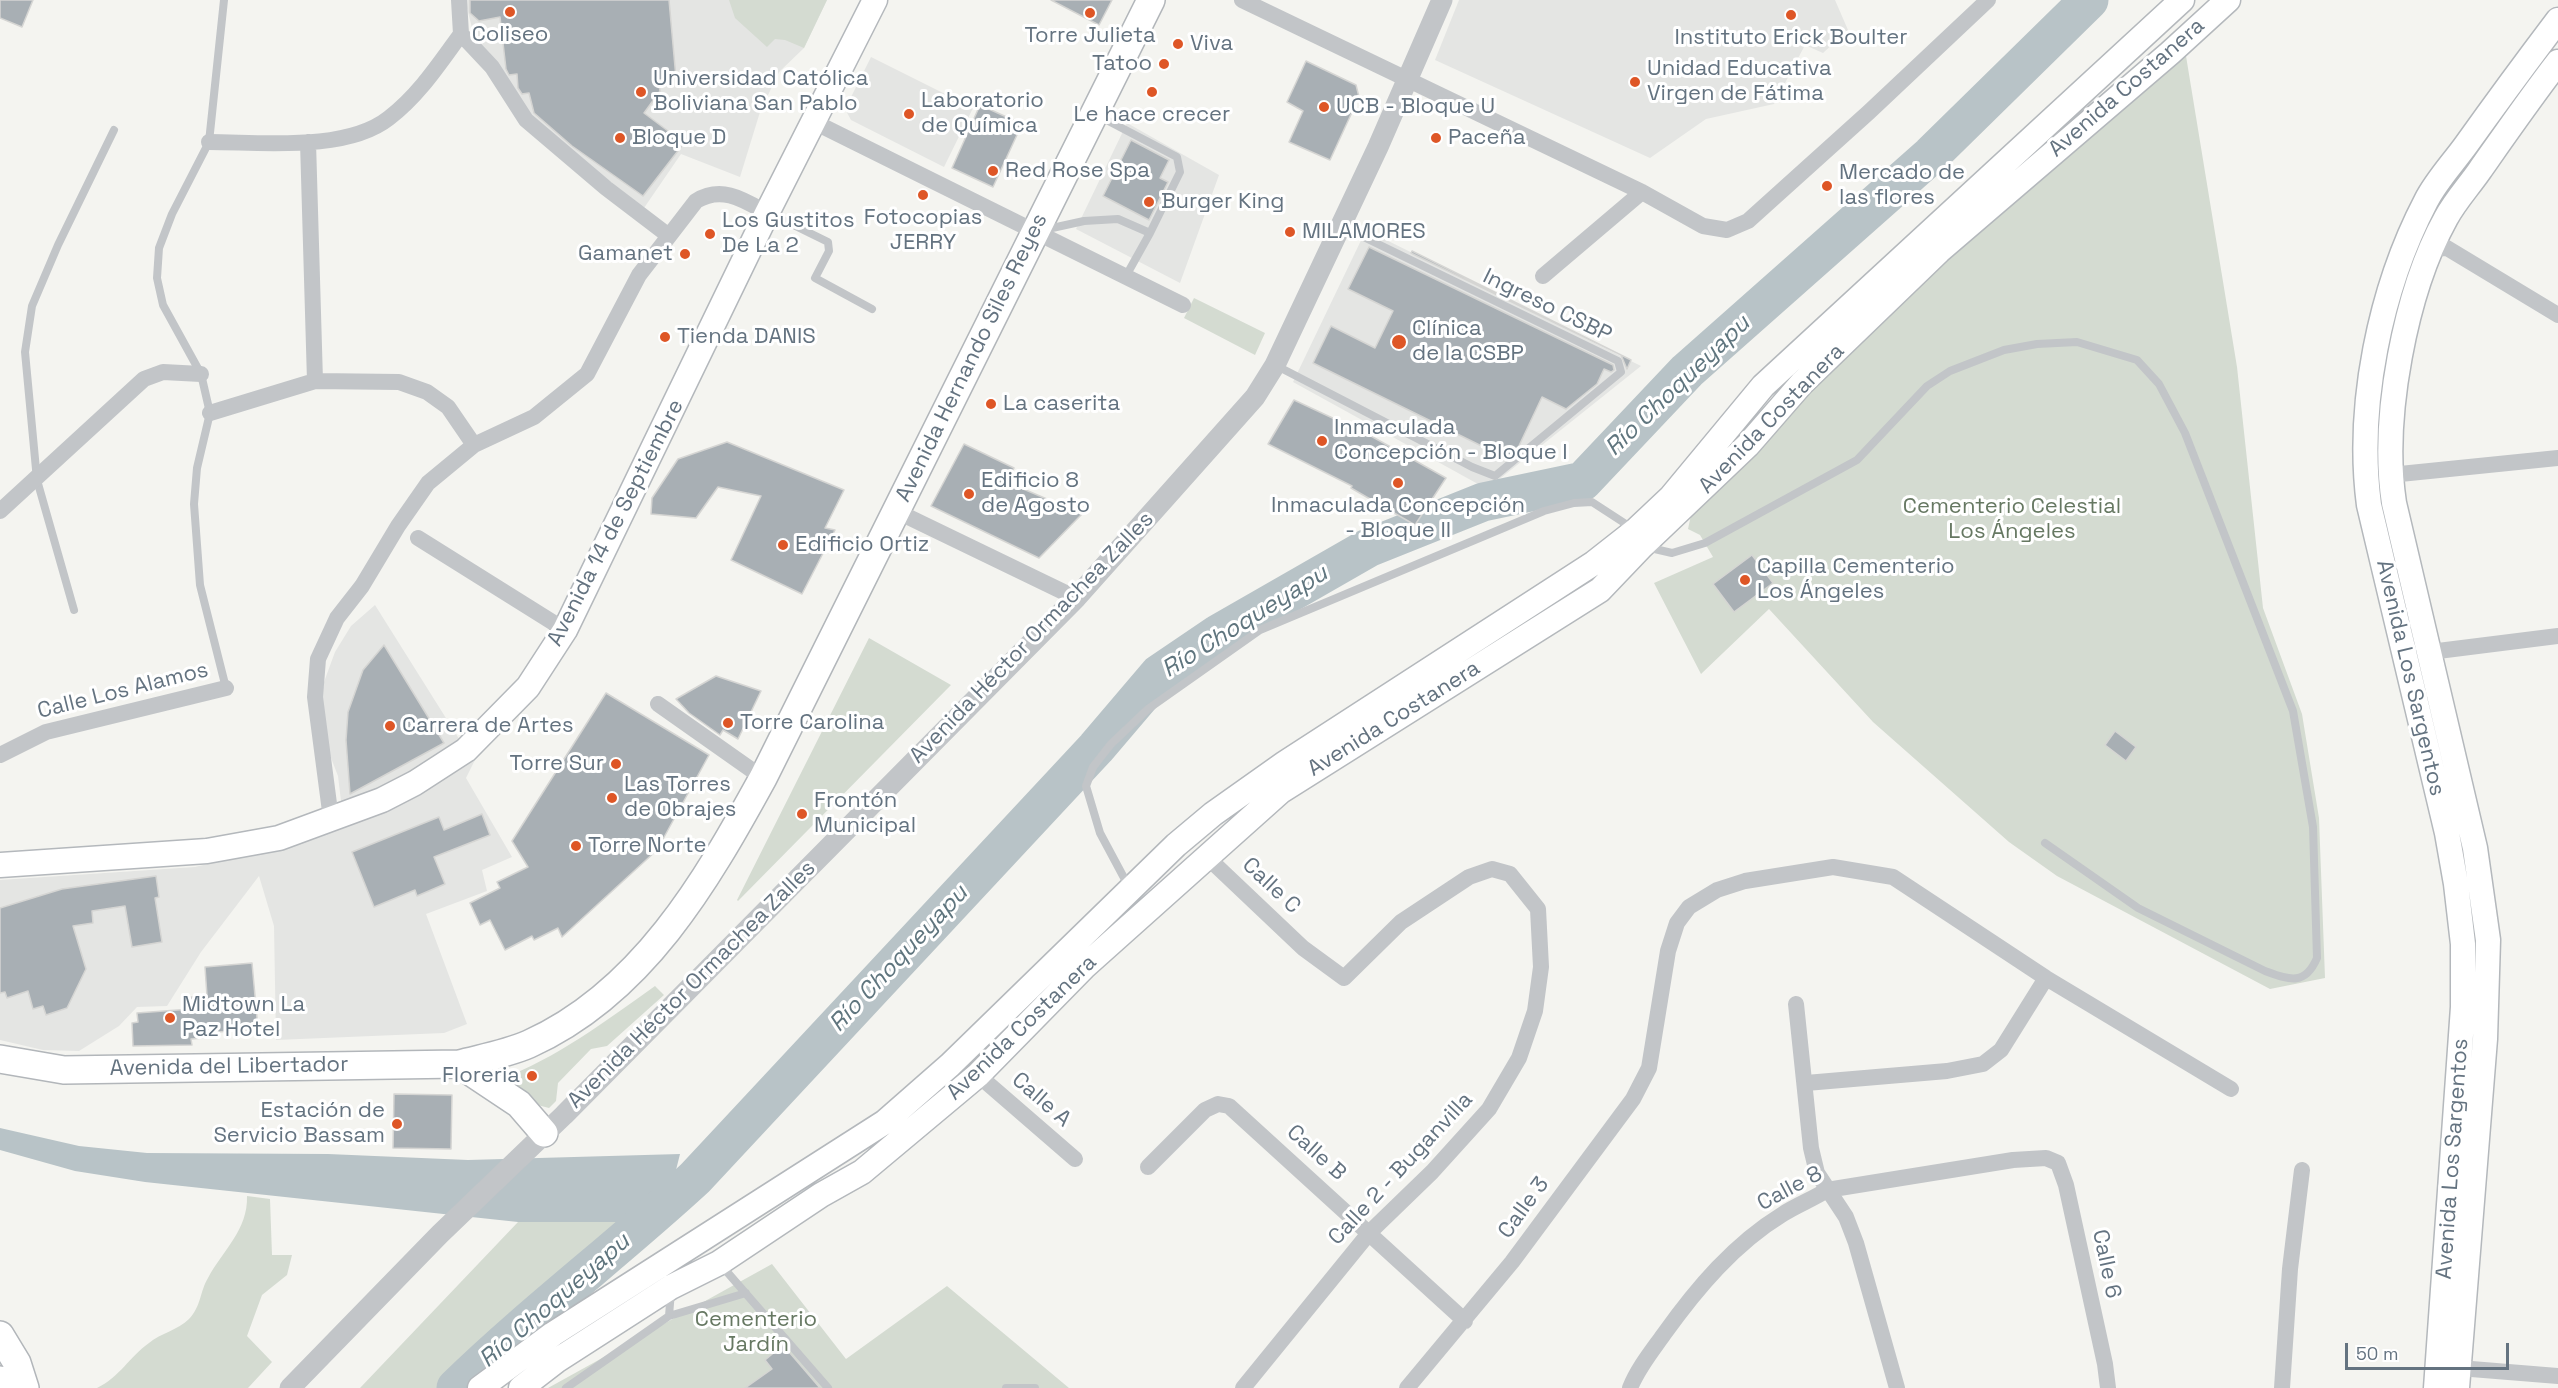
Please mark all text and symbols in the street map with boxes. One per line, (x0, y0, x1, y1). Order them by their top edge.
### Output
marker: Coliseo (503, 5, 517, 19)
marker: Torre Julieta (1083, 6, 1097, 20)
marker: Instituto Erick Boulter (1784, 8, 1798, 22)
street label: Avenida Costanera (2044, 13, 2210, 163)
place label: Coliseo (472, 22, 548, 48)
place label: Torre Julieta (1024, 23, 1156, 49)
place label: Instituto Erick Boulter (1674, 25, 1908, 51)
place label: Viva (1190, 31, 1233, 57)
marker: Viva (1171, 37, 1185, 51)
place label: Tatoo (1092, 51, 1152, 77)
place label: Unidad Educativa Virgen de Fátima (1647, 56, 1832, 107)
marker: Tatoo (1157, 57, 1171, 71)
place label: Universidad Católica Boliviana San Pablo (653, 66, 868, 118)
marker: Unidad Educativa Virgen de Fátima (1628, 75, 1642, 89)
marker: Universidad Católica Boliviana San Pablo (634, 85, 648, 99)
marker: Le hace crecer (1145, 85, 1159, 99)
place label: Laboratorio de Química (921, 88, 1044, 140)
place label: UCB - Bloque U (1336, 94, 1495, 120)
marker: UCB - Bloque U (1317, 100, 1331, 114)
place label: Le hace crecer (1074, 102, 1230, 128)
marker: Laboratorio de Química (902, 107, 916, 121)
place label: Bloque D (632, 125, 726, 151)
place label: Paceña (1448, 125, 1526, 151)
marker: Bloque D (613, 131, 627, 145)
marker: Paceña (1429, 131, 1443, 145)
place label: Red Rose Spa (1005, 158, 1150, 184)
place label: Mercado de las flores (1839, 160, 1965, 212)
marker: Red Rose Spa (986, 164, 1000, 178)
marker: Mercado de las flores (1820, 179, 1834, 193)
marker: Fotocopias JERRY (916, 188, 930, 202)
place label: Burger King (1161, 189, 1284, 215)
marker: Burger King (1142, 195, 1156, 209)
place label: Fotocopias JERRY (864, 205, 982, 256)
place label: Los Gustitos De La 2 (722, 208, 855, 260)
street label: Avenida Hernando Siles Reyes (891, 210, 1053, 506)
place label: MILAMORES (1302, 219, 1426, 245)
marker: MILAMORES (1283, 225, 1297, 239)
marker: Los Gustitos De La 2 (703, 227, 717, 241)
place label: Gamanet (578, 241, 673, 267)
marker: Gamanet (678, 247, 692, 261)
street label: Ingreso CSBP (1478, 263, 1616, 349)
water label: Río Choqueyapu (1600, 310, 1756, 462)
place label: Clínica de la CSBP (1412, 316, 1524, 368)
place label: Tienda DANIS (677, 324, 816, 350)
marker: Tienda DANIS (658, 330, 672, 344)
marker: Clínica de la CSBP (1390, 333, 1408, 351)
street label: Avenida Costanera (1694, 339, 1850, 499)
place label: La caserita (1003, 391, 1120, 417)
street label: Avenida 14 de Septiembre (542, 395, 690, 651)
marker: La caserita (984, 397, 998, 411)
place label: Inmaculada Concepción - Bloque I (1334, 415, 1568, 466)
marker: Inmaculada Concepción - Bloque I (1315, 434, 1329, 448)
place label: Edificio 8 de Agosto (981, 468, 1090, 520)
marker: Inmaculada Concepción - Bloque II (1391, 476, 1405, 490)
marker: Edificio 8 de Agosto (962, 487, 976, 501)
place label: Inmaculada Concepción - Bloque II (1271, 493, 1525, 544)
park label: Cementerio Celestial Los Ángeles (1903, 494, 2121, 546)
street label: Avenida Héctor Ormachea Zalles (905, 507, 1159, 769)
place label: Edificio Ortiz (795, 532, 929, 558)
marker: Edificio Ortiz (776, 538, 790, 552)
place label: Capilla Cementerio Los Ángeles (1757, 554, 1955, 606)
street label: Avenida Los Sargentos (2370, 557, 2450, 799)
water label: Río Choqueyapu (1157, 559, 1333, 685)
marker: Capilla Cementerio Los Ángeles (1738, 573, 1752, 587)
street label: Avenida Costanera (1303, 655, 1485, 783)
street label: Calle Los Alamos (35, 657, 211, 725)
place label: Torre Carolina (740, 710, 884, 736)
place label: Carrera de Artes (402, 713, 574, 739)
marker: Torre Carolina (721, 716, 735, 730)
marker: Carrera de Artes (383, 719, 397, 733)
place label: Torre Sur (510, 751, 604, 777)
marker: Torre Sur (609, 757, 623, 771)
place label: Las Torres de Obrajes (624, 772, 736, 824)
place label: Frontón Municipal (814, 788, 916, 840)
marker: Las Torres de Obrajes (605, 791, 619, 805)
marker: Frontón Municipal (795, 807, 809, 821)
place label: Torre Norte (588, 833, 706, 859)
marker: Torre Norte (569, 839, 583, 853)
street label: Calle C (1236, 852, 1306, 920)
street label: Avenida Héctor Ormachea Zalles (563, 856, 821, 1114)
water label: Río Choqueyapu (824, 880, 974, 1038)
street label: Avenida Costanera (942, 950, 1102, 1106)
place label: Midtown La Paz Hotel (182, 992, 305, 1044)
marker: Midtown La Paz Hotel (163, 1011, 177, 1025)
street label: Avenida Los Sargentos (2431, 1038, 2475, 1280)
street label: Avenida del Libertador (109, 1052, 349, 1082)
place label: Floreria (442, 1063, 520, 1089)
street label: Calle A (1006, 1067, 1076, 1133)
marker: Floreria (525, 1069, 539, 1083)
street label: Calle 2 - Buganvilla (1323, 1087, 1479, 1251)
place label: Estación de Servicio Bassam (213, 1098, 385, 1150)
marker: Estación de Servicio Bassam (390, 1117, 404, 1131)
street label: Calle B (1281, 1120, 1351, 1186)
street label: Calle 8 (1753, 1161, 1827, 1217)
street label: Calle 3 (1493, 1172, 1555, 1244)
street label: Calle 6 (2086, 1227, 2126, 1301)
water label: Río Choqueyapu (474, 1228, 636, 1374)
park label: Cementerio Jardín (695, 1307, 817, 1358)
scale bar (2348, 1331, 2512, 1369)
text: 50 m (2356, 1342, 2398, 1365)

